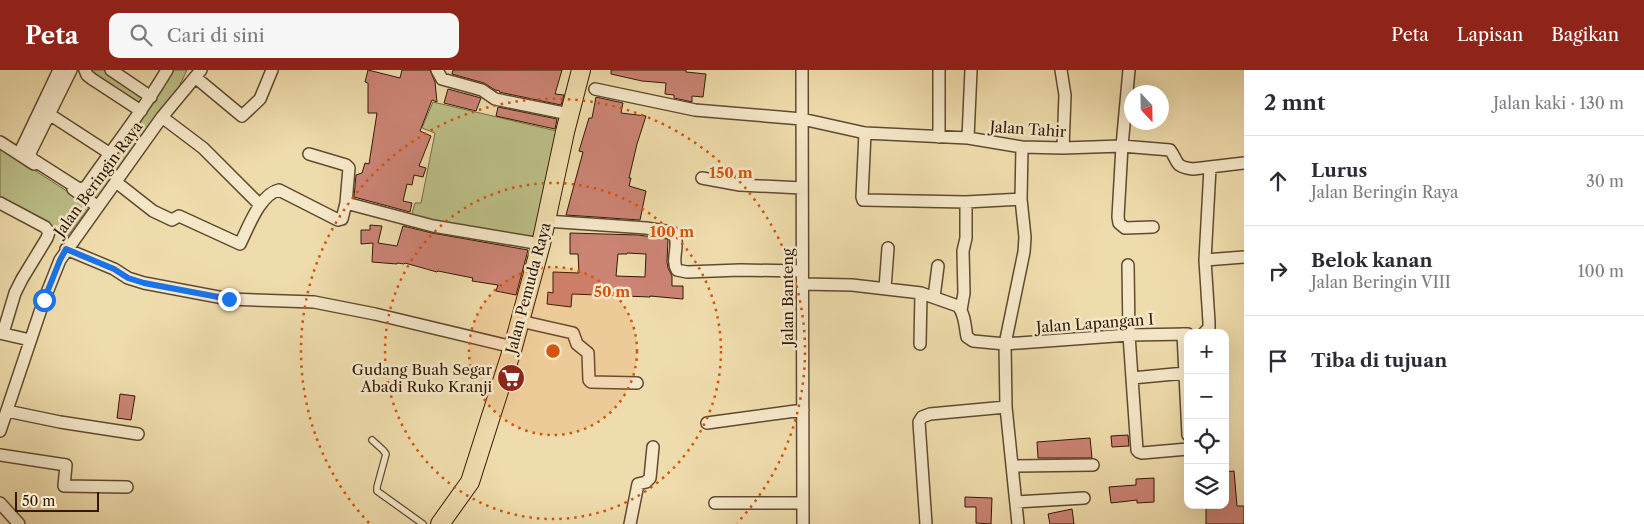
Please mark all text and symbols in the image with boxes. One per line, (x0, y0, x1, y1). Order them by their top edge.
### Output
search box (109, 13, 459, 58)
text: Peta (25, 21, 79, 50)
icon: search (127, 21, 155, 49)
text: Cari di sini (167, 24, 264, 47)
text: Peta (1391, 24, 1429, 46)
text: Lapisan (1457, 24, 1523, 46)
text: Bagikan (1551, 24, 1619, 46)
north arrow (1124, 85, 1169, 130)
text: 2 mnt (1264, 90, 1325, 115)
text: Jalan kaki · 130 m (1493, 93, 1624, 113)
street label: Jalan Beringin Raya (49, 117, 146, 242)
street label: Jalan Tahir (987, 117, 1067, 141)
text: Lurus (1311, 159, 1367, 182)
text: 150 m (709, 163, 753, 182)
icon: ahead (1264, 167, 1292, 195)
text: 30 m (1586, 171, 1624, 191)
text: Jalan Beringin Raya (1311, 182, 1458, 202)
street label: Jalan Pemuda Raya (501, 220, 555, 358)
text: 100 m (650, 222, 694, 241)
street label: Jalan Banteng (778, 248, 797, 348)
text: Belok kanan (1311, 249, 1433, 272)
icon: right (1264, 257, 1292, 285)
text: 100 m (1578, 261, 1624, 281)
text: Jalan Beringin VIII (1311, 272, 1451, 292)
text: 50 m (594, 282, 630, 301)
route end (218, 288, 241, 311)
route start (33, 289, 56, 312)
street label: Jalan Lapangan I (1034, 309, 1154, 337)
map controls (1184, 329, 1229, 509)
button: + (1184, 329, 1229, 374)
centre of rings (544, 342, 562, 360)
icon: arrive (1264, 347, 1292, 375)
text: Tiba di tujuan (1311, 349, 1447, 372)
place label: Gudang Buah Segar Abadi Ruko Kranji (352, 360, 493, 396)
supermarket icon: Gudang Buah Segar Abadi Ruko Kranji (496, 363, 526, 393)
button: − (1184, 374, 1229, 419)
button: locate (1184, 419, 1229, 464)
button: layers (1184, 464, 1229, 509)
scale bar (15, 489, 99, 512)
text: 50 m (22, 492, 55, 510)

